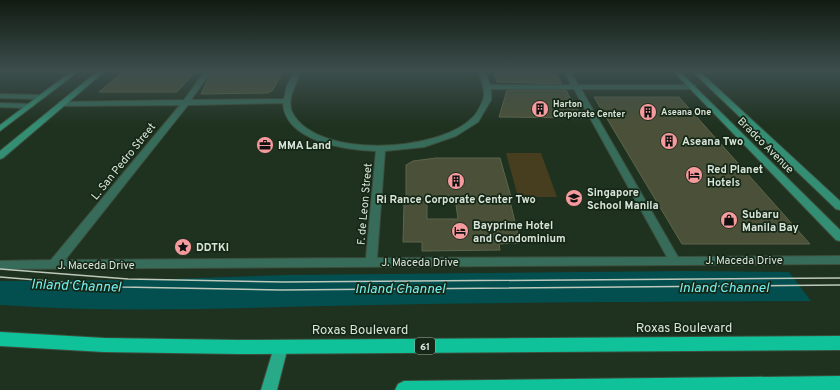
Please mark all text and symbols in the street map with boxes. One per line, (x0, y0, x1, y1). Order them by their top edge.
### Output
building icon: Harton Corporate Center (530, 99, 550, 119)
place label: Harton Corporate Center (553, 99, 625, 120)
building icon: Aseana One (638, 102, 658, 122)
place label: Aseana One (661, 107, 711, 118)
street label: Bradco Avenue (734, 115, 796, 177)
street label: L. San Pedro Street (88, 120, 159, 203)
building icon: Aseana Two (659, 131, 679, 151)
office icon: MMA Land (255, 135, 275, 155)
place label: Aseana Two (682, 135, 743, 149)
place label: MMA Land (278, 139, 331, 153)
street label: F. de Leon Street (354, 162, 376, 246)
place label: Red Planet Hotels (707, 163, 763, 190)
hotel icon: Red Planet Hotels (684, 165, 704, 185)
building icon: Ri Rance Corporate Center Two (446, 171, 466, 191)
place label: Singapore School Manila (587, 186, 659, 213)
school or university icon: Singapore School Manila (564, 188, 584, 208)
place label: Ri Rance Corporate Center Two (376, 193, 536, 207)
place label: Subaru Manila Bay (742, 208, 799, 235)
shop icon: Subaru Manila Bay (719, 210, 739, 230)
place label: Bayprime Hotel and Condominium (473, 219, 566, 246)
hotel icon: Bayprime Hotel and Condominium (450, 221, 470, 241)
place icon: DDTKI (173, 237, 193, 257)
place label: DDTKI (196, 241, 229, 255)
street label: J. Maceda Drive (705, 254, 783, 268)
street label: J. Maceda Drive (381, 256, 459, 270)
street label: J. Maceda Drive (57, 259, 135, 273)
water label: Inland Channel (31, 276, 123, 297)
water label: Inland Channel (679, 280, 771, 297)
water label: Inland Channel (355, 281, 447, 298)
street label: Roxas Boulevard (636, 321, 732, 337)
street label: Roxas Boulevard (312, 323, 408, 339)
road number: 61 (415, 338, 435, 354)

